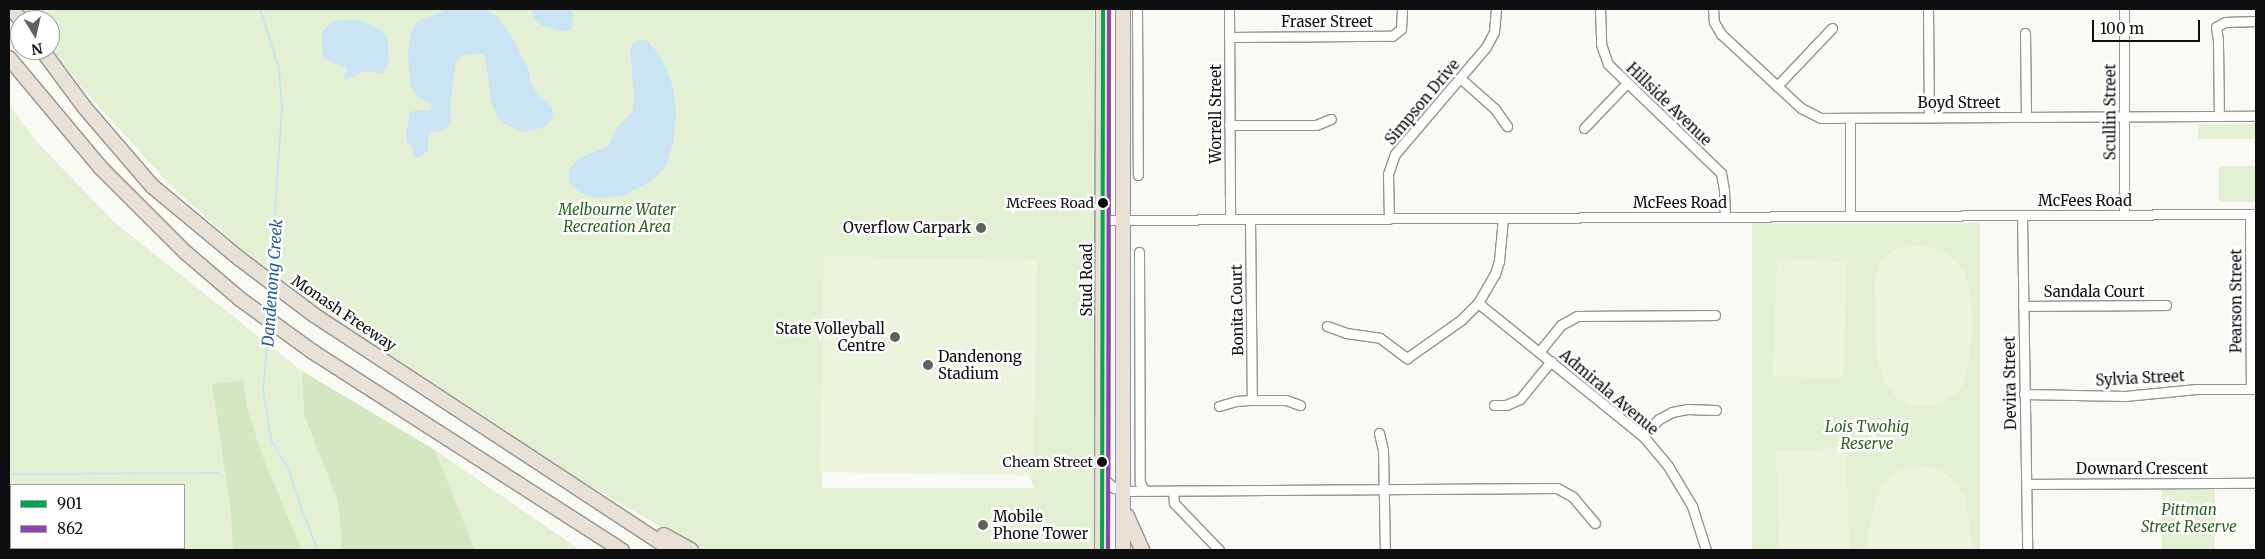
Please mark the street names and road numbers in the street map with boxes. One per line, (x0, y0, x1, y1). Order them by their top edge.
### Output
street label: Fraser Street (1281, 13, 1373, 31)
street label: Simpson Drive (1381, 56, 1463, 148)
street label: Hillside Avenue (1623, 59, 1715, 149)
street label: Worrell Street (1207, 64, 1225, 164)
street label: Scullin Street (2101, 64, 2119, 160)
street label: Boyd Street (1917, 94, 2001, 112)
street label: McFees Road (2038, 192, 2132, 210)
street label: McFees Road (1633, 194, 1727, 212)
street label: Stud Road (1078, 244, 1096, 316)
street label: Pearson Street (2227, 249, 2245, 353)
street label: Bonita Court (1227, 264, 1247, 356)
street label: Monash Freeway (288, 271, 400, 355)
street label: Sandala Court (2043, 283, 2145, 301)
street label: Devira Street (2000, 336, 2020, 430)
street label: Admirala Avenue (1556, 346, 1662, 438)
street label: Sylvia Street (2095, 367, 2185, 389)
street label: Downard Crescent (2076, 460, 2208, 478)

